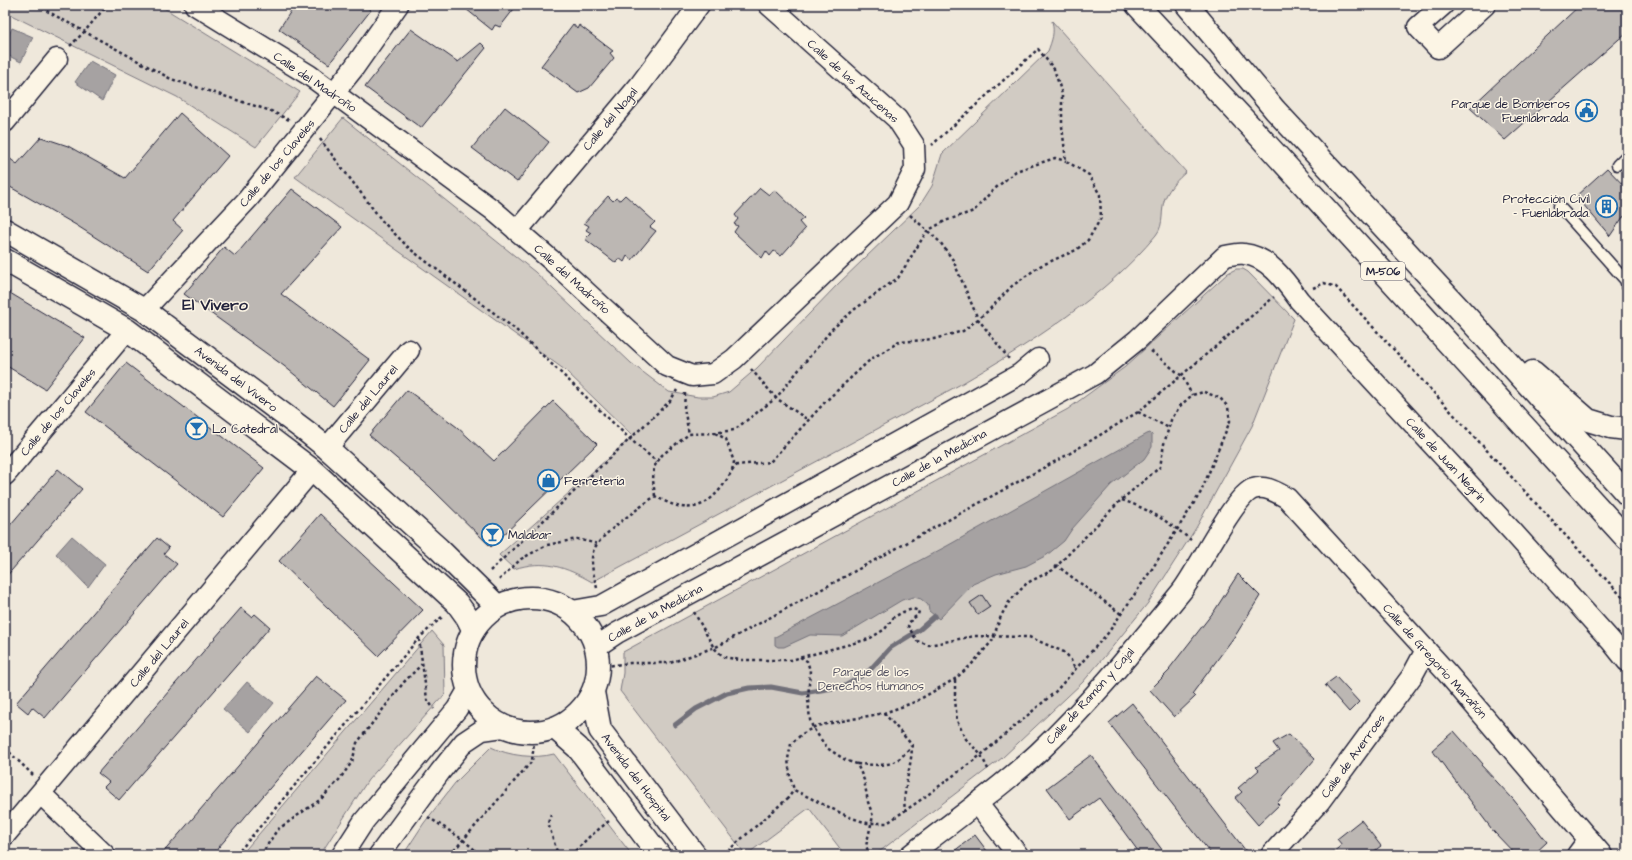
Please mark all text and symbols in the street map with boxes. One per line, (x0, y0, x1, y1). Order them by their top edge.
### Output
street label: Calle de las Azucenas (803, 36, 902, 127)
street label: Calle del Madroño (270, 48, 360, 117)
street label: Calle del Nogal (579, 84, 643, 155)
place label: Parque de Bomberos Fuenlabrada. (1451, 96, 1570, 127)
public building icon: Parque de Bomberos Fuenlabrada. (1573, 98, 1599, 124)
street label: Calle de los Claveles (235, 116, 319, 211)
place label: Protección Civil - Fuenlabrada. (1503, 191, 1590, 222)
building icon: Protección Civil - Fuenlabrada. (1593, 193, 1619, 219)
street label: Calle del Madroño (530, 240, 614, 318)
road number: M-506 (1361, 262, 1405, 280)
district label: El Vivero (182, 294, 249, 316)
street label: Avenida del Vivero (191, 343, 281, 416)
street label: Calle del Laurel (335, 361, 402, 437)
street label: Calle de los Claveles (16, 365, 100, 460)
street label: Calle de Juan Negrín (1401, 414, 1490, 507)
bar icon: La Catedral (184, 416, 210, 442)
place label: La Catedral (212, 421, 278, 438)
street label: Calle de la Medicina (889, 425, 990, 492)
shop icon: Ferretería (536, 468, 562, 494)
place label: Ferretería (564, 473, 624, 490)
bar icon: Malabar (480, 522, 506, 548)
place label: Malabar (508, 527, 552, 544)
street label: Calle de la Medicina (605, 580, 706, 647)
street label: Calle de Gregorio Marañón (1378, 600, 1491, 723)
street label: Calle del Laurel (126, 615, 193, 691)
street label: Calle de Ramón y Cajal (1042, 644, 1139, 749)
park label: Parque de los Derechos Humanos (818, 664, 924, 695)
street label: Calle de Averroes (1317, 711, 1390, 802)
street label: Avenida del Hospital (597, 730, 674, 825)

